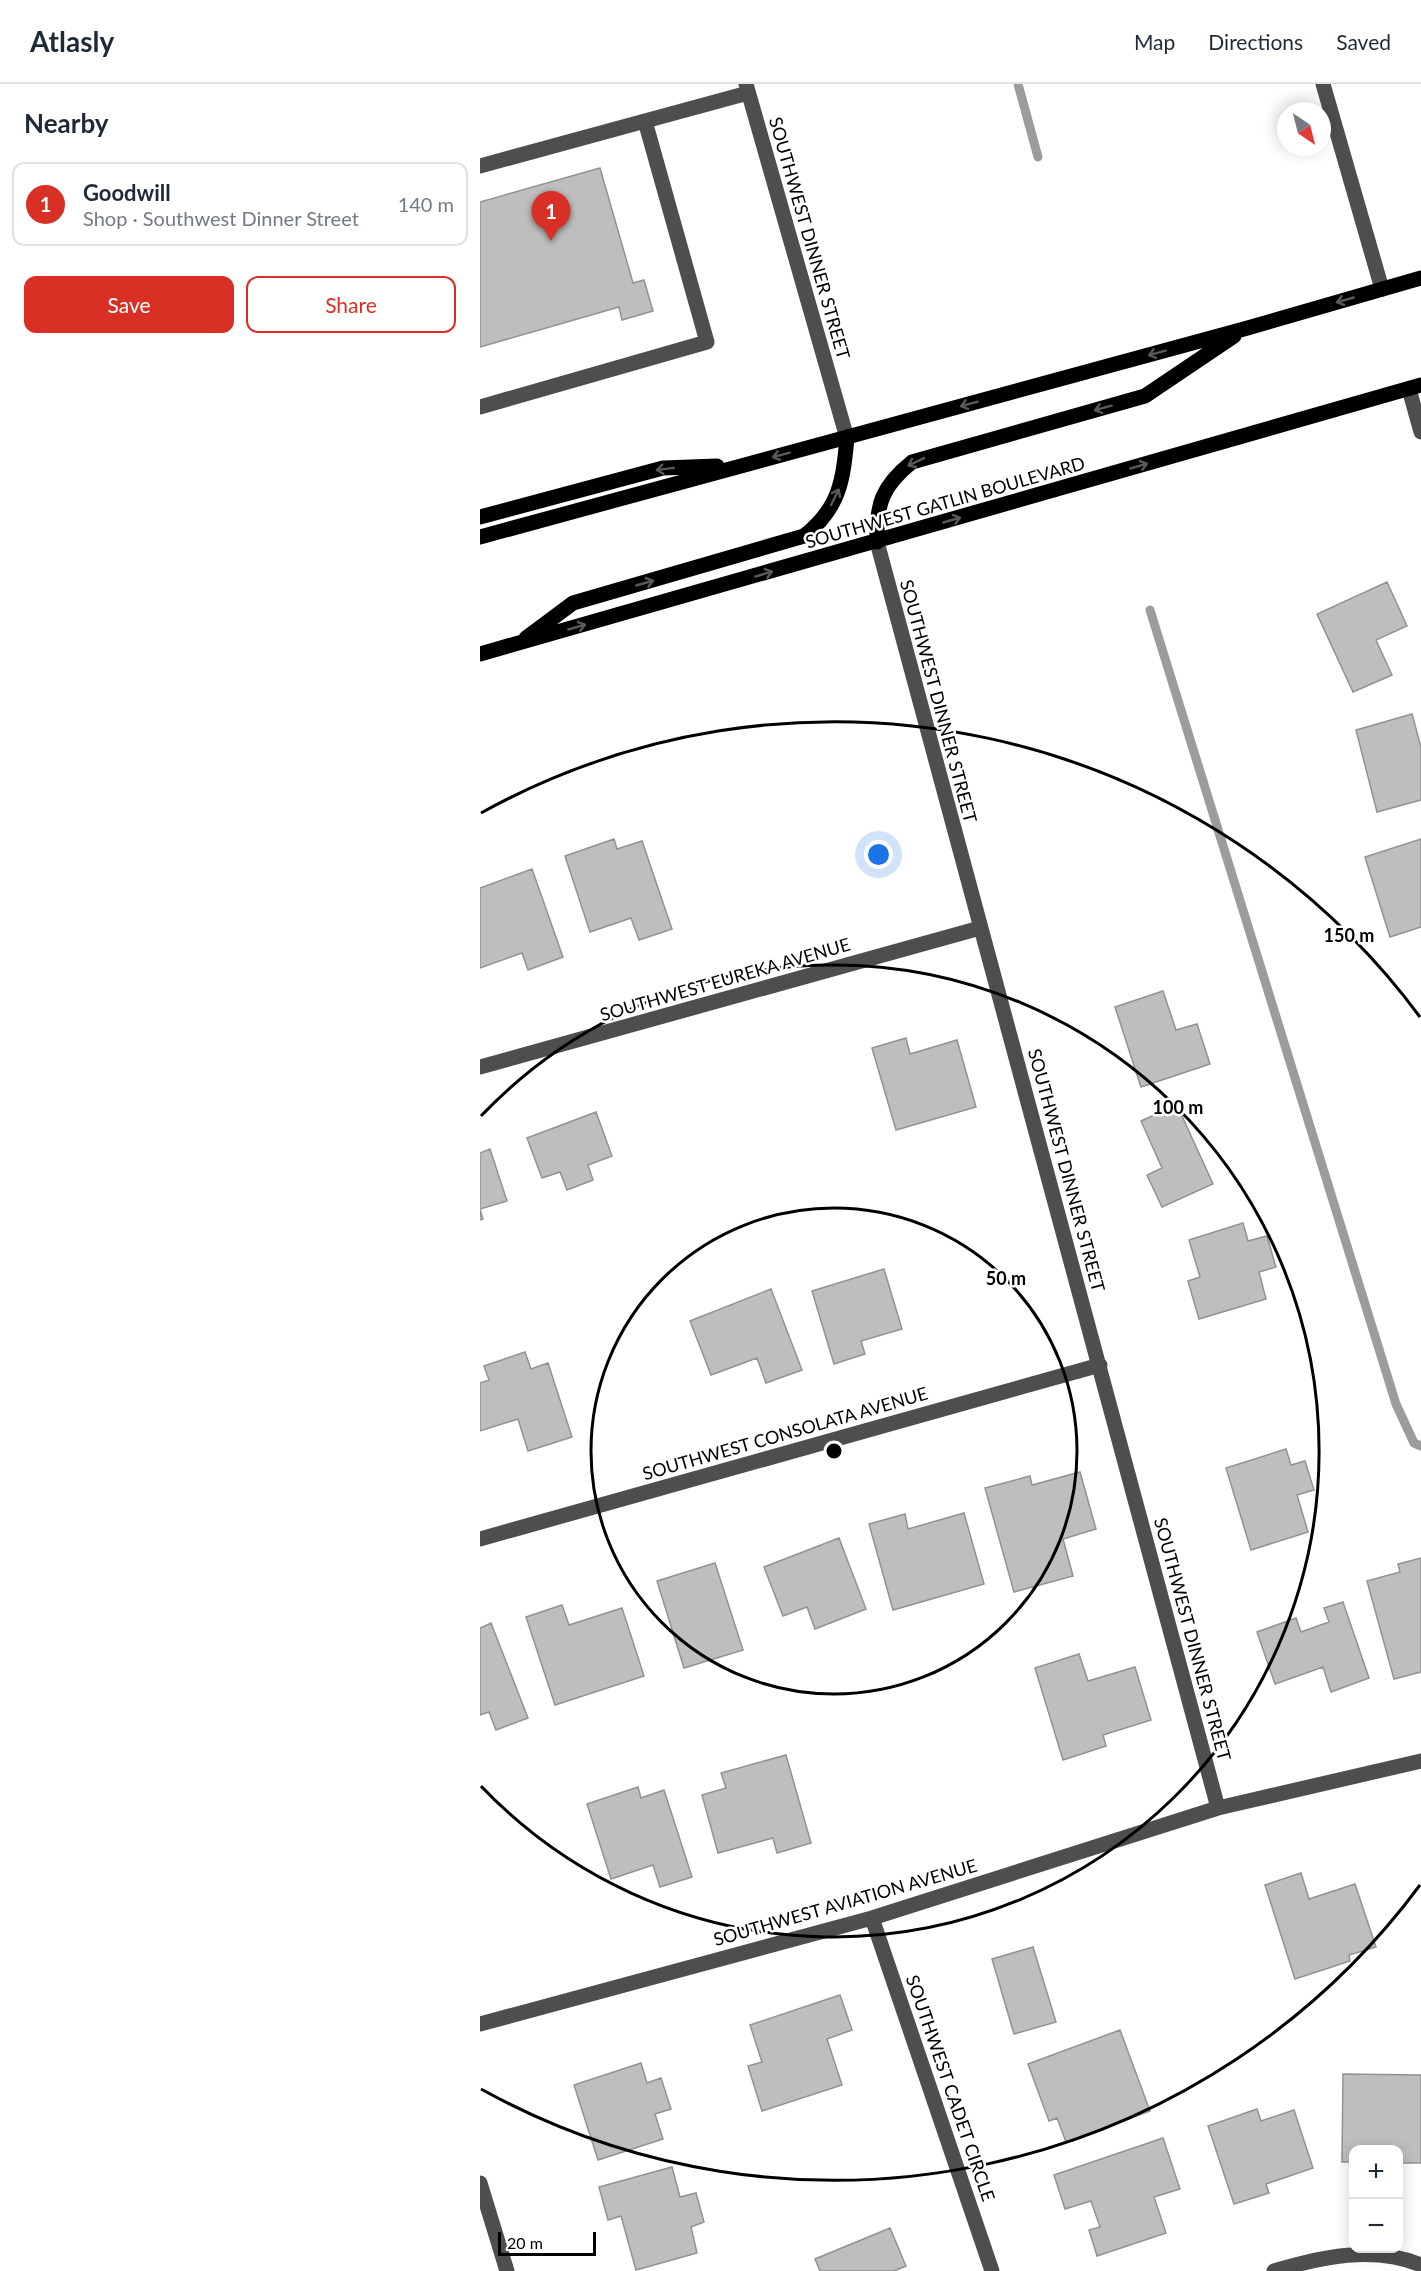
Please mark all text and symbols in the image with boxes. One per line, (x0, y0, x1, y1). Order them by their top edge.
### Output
text: Atlasly (30, 24, 114, 58)
text: Map (1134, 29, 1175, 54)
text: Directions (1208, 29, 1303, 54)
text: Saved (1336, 29, 1391, 54)
north arrow (1277, 102, 1331, 156)
text: Nearby (24, 107, 109, 139)
street label: SOUTHWEST DINNER STREET (765, 114, 855, 362)
text: Goodwill (83, 179, 171, 206)
text: 1 (40, 192, 51, 216)
text: 140 m (398, 192, 454, 216)
pin: 1 (532, 192, 570, 241)
text: Shop · Southwest Dinner Street (83, 206, 359, 230)
button: Save (24, 276, 234, 333)
button: Share (246, 276, 456, 333)
one-way arrow (1336, 295, 1355, 306)
one-way arrow (1148, 348, 1167, 359)
one-way arrow (960, 399, 979, 410)
one-way arrow (1094, 403, 1113, 414)
one-way arrow (772, 450, 791, 462)
street label: SOUTHWEST GATLIN BOULEVARD (803, 451, 1087, 553)
one-way arrow (907, 457, 925, 468)
one-way arrow (1129, 460, 1148, 471)
one-way arrow (655, 464, 675, 475)
one-way arrow (829, 489, 841, 507)
one-way arrow (942, 514, 961, 525)
one-way arrow (755, 568, 774, 579)
one-way arrow (635, 577, 654, 588)
street label: SOUTHWEST DINNER STREET (896, 577, 982, 825)
one-way arrow (567, 621, 586, 632)
your location (864, 840, 893, 869)
text: 150 m (1324, 924, 1374, 946)
street label: SOUTHWEST EUREKA AVENUE (597, 933, 853, 1025)
street label: SOUTHWEST DINNER STREET (1024, 1046, 1110, 1294)
text: 100 m (1153, 1096, 1203, 1118)
text: 50 m (986, 1267, 1026, 1289)
street label: SOUTHWEST CONSOLATA AVENUE (640, 1382, 930, 1484)
centre of rings (824, 1441, 844, 1461)
street label: SOUTHWEST DINNER STREET (1150, 1515, 1236, 1763)
street label: SOUTHWEST AVIATION AVENUE (711, 1854, 979, 1950)
street label: SOUTHWEST CADET CIRCLE (902, 1972, 1000, 2204)
map controls (1349, 2145, 1403, 2253)
button: + (1349, 2145, 1403, 2199)
button: − (1349, 2199, 1403, 2253)
scale bar (498, 2229, 596, 2256)
text: 20 m (507, 2233, 543, 2252)

